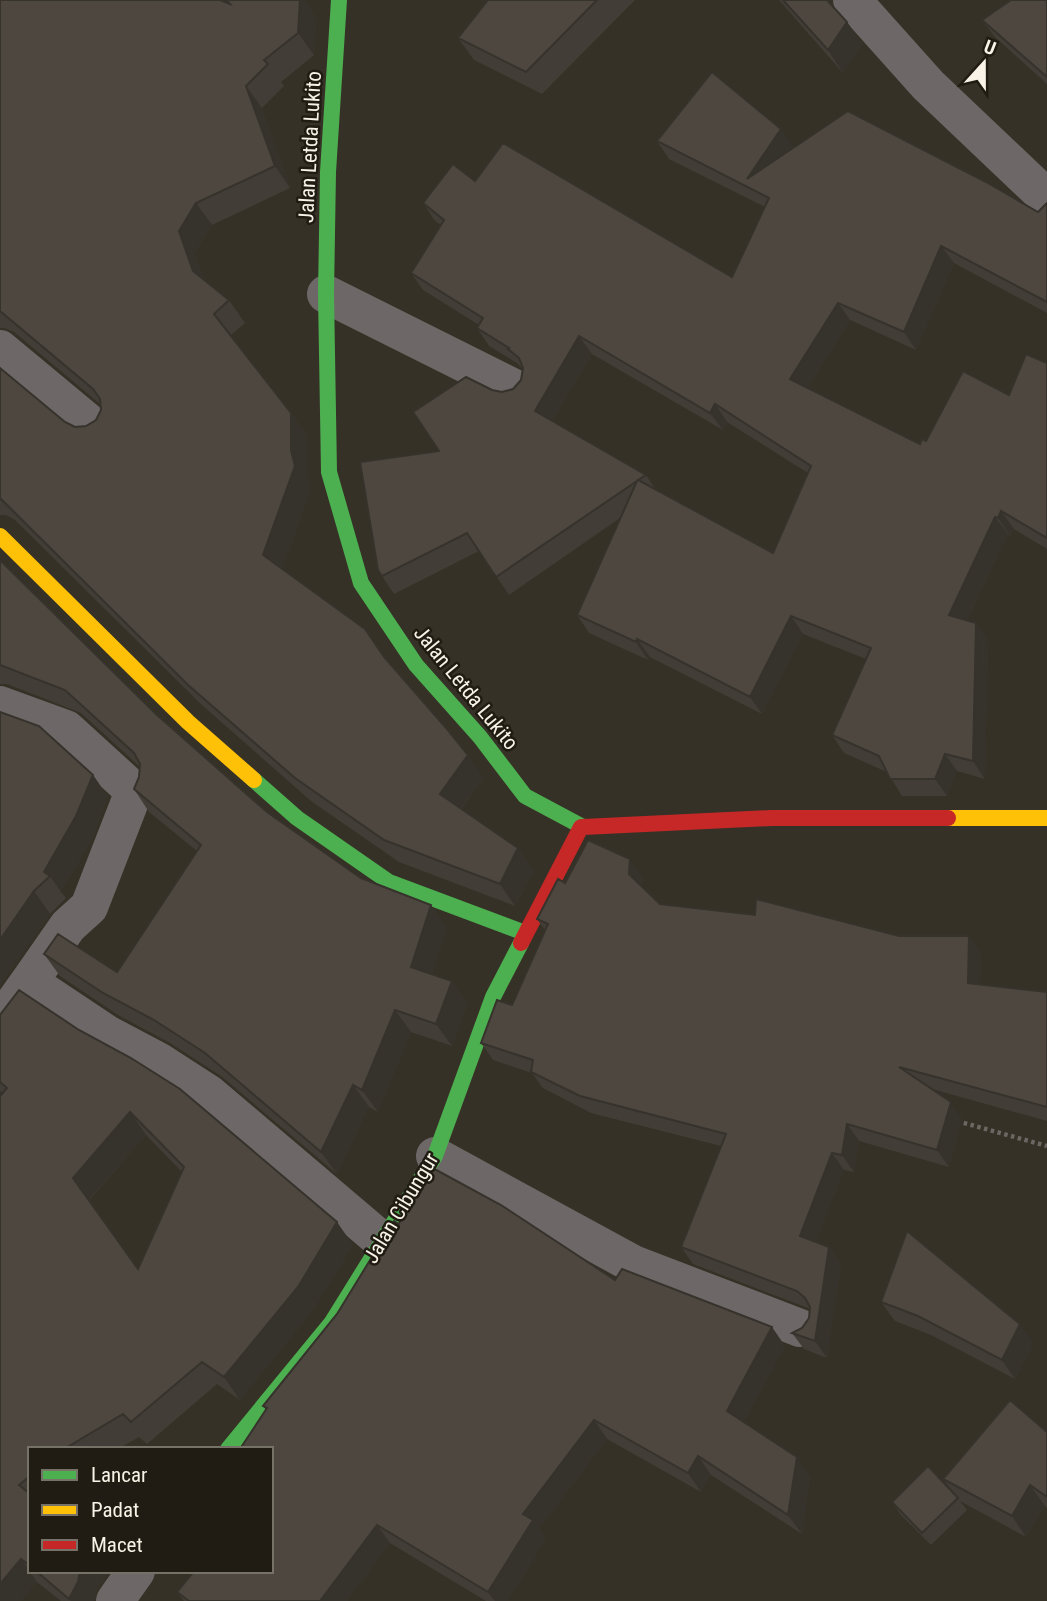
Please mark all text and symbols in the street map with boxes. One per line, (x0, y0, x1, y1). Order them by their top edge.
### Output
north arrow (949, 28, 1019, 98)
text: U (981, 35, 999, 60)
street label: Jalan Letda Lukito (294, 70, 326, 224)
street label: Jalan Letda Lukito (409, 621, 523, 755)
street label: Jalan Cibungur (359, 1149, 443, 1267)
legend (28, 1447, 273, 1573)
text: Lancar (91, 1463, 147, 1487)
text: Padat (91, 1498, 139, 1522)
text: Macet (91, 1533, 143, 1557)

